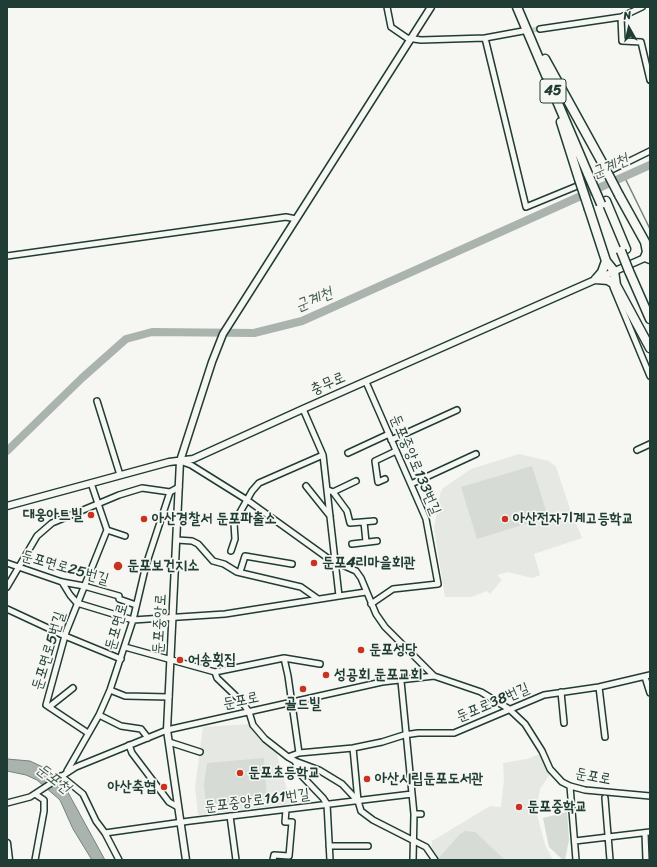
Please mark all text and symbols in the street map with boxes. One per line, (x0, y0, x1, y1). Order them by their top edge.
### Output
text: N (622, 6, 632, 26)
north arrow (609, 8, 649, 48)
road number: 45 (540, 79, 566, 103)
water label: 군계천 (588, 150, 632, 184)
water label: 군계천 (292, 284, 336, 316)
street label: 충무로 (308, 369, 348, 399)
street label: 둔포중앙로133번길 (386, 412, 444, 518)
place label: 대웅아트빌 (23, 506, 83, 524)
marker: 대웅아트빌 (86, 510, 96, 520)
place label: 아산경찰서 둔포파출소 (152, 510, 277, 528)
place label: 아산전자기계고등학교 (513, 510, 634, 528)
marker: 아산경찰서 둔포파출소 (139, 514, 149, 524)
marker: 아산전자기계고등학교 (500, 514, 510, 524)
street label: 둔포면로25번길 (19, 547, 111, 589)
place label: 둔포4리마을회관 (322, 554, 416, 572)
place label: 둔포보건지소 (127, 557, 199, 575)
marker: 둔포4리마을회관 (309, 558, 319, 568)
marker: 둔포보건지소 (112, 560, 124, 572)
street label: 둔포중앙로 (149, 593, 171, 655)
street label: 둔포면로 (102, 601, 132, 653)
street label: 둔포면로5번길 (28, 609, 70, 693)
place label: 둔포성당 (369, 641, 417, 659)
marker: 둔포성당 (356, 645, 366, 655)
place label: 어송횟집 (188, 651, 236, 669)
marker: 어송횟집 (175, 655, 185, 665)
place label: 성공회 둔포교회 (334, 666, 422, 684)
marker: 성공회 둔포교회 (321, 670, 331, 680)
street label: 둔포로38번길 (454, 680, 532, 726)
marker: 골드빌 (298, 684, 308, 694)
street label: 둔포로 (221, 688, 261, 714)
place label: 골드빌 (285, 695, 321, 713)
water label: 둔포천 (32, 760, 74, 798)
place label: 둔포초등학교 (248, 764, 320, 782)
street label: 둔포로 (574, 765, 612, 789)
marker: 둔포초등학교 (235, 768, 245, 778)
place label: 아산시립둔포도서관 (375, 770, 484, 788)
marker: 아산시립둔포도서관 (362, 774, 372, 784)
place label: 아산축협 (108, 778, 156, 796)
marker: 아산축협 (159, 782, 169, 792)
street label: 둔포중앙로161번길 (203, 786, 311, 816)
place label: 둔포중학교 (527, 798, 587, 816)
marker: 둔포중학교 (514, 802, 524, 812)

